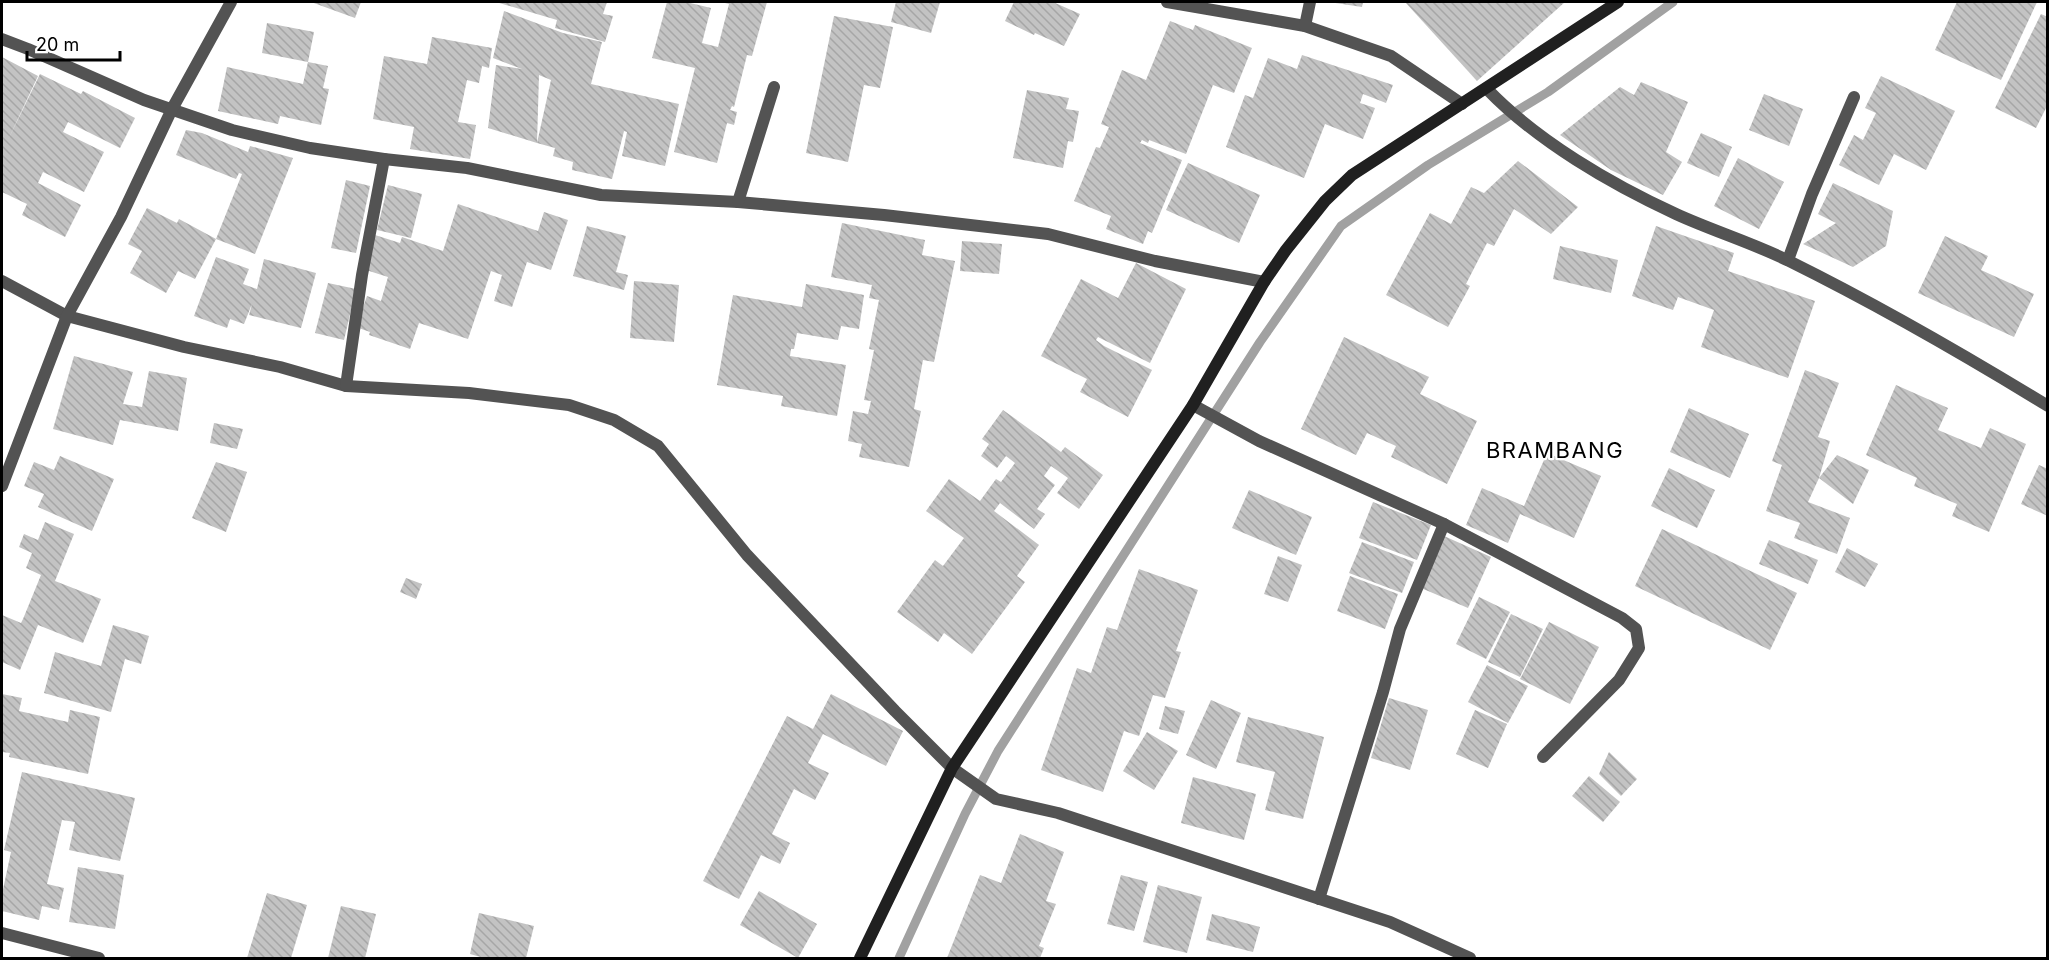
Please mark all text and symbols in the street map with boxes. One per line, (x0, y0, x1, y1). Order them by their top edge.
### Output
scale bar (27, 24, 120, 62)
text: 20 m (36, 34, 79, 55)
district label: BRAMBANG (1486, 437, 1624, 463)

